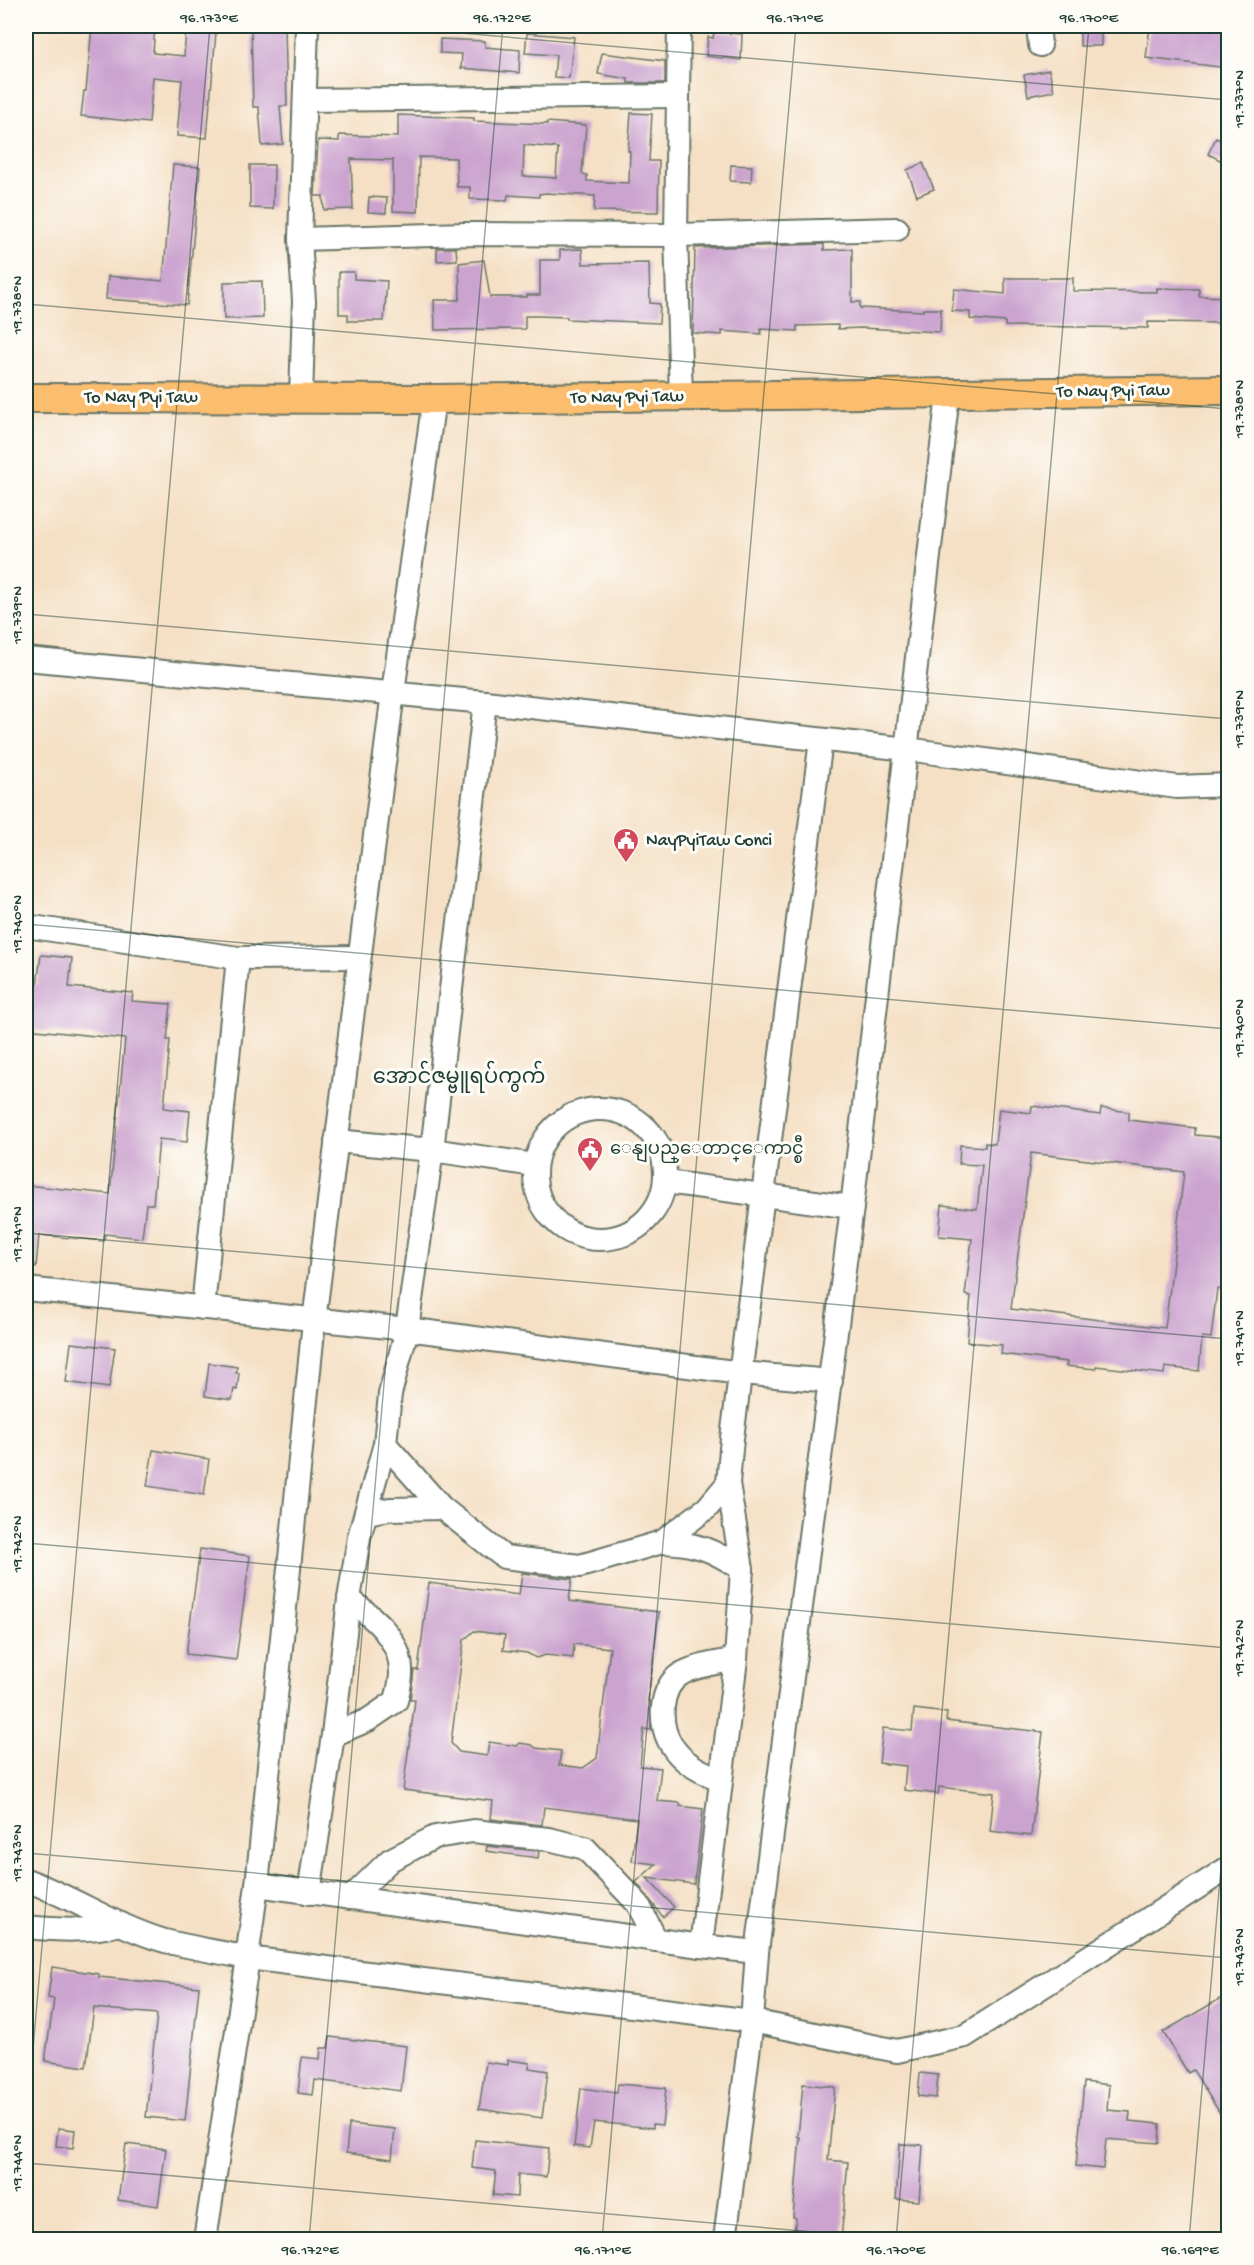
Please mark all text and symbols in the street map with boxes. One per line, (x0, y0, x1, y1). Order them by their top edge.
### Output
text: 96.173°E (179, 10, 238, 28)
text: 96.172°E (472, 10, 531, 28)
text: 96.171°E (766, 10, 824, 28)
text: 96.170°E (1059, 10, 1119, 28)
text: 19.737°N (1231, 70, 1249, 129)
text: 19.738°N (9, 275, 27, 335)
text: 19.738°N (1231, 379, 1249, 439)
street label: To Nay Pyi Taw (1055, 381, 1170, 404)
street label: To Nay Pyi Taw (569, 387, 684, 410)
street label: To Nay Pyi Taw (83, 388, 198, 409)
text: 19.739°N (9, 586, 27, 645)
text: 19.739°N (1231, 690, 1249, 749)
public building icon: NayPyiTaw Conci (611, 826, 641, 864)
place label: NayPyiTaw Conci (646, 831, 772, 852)
text: 19.740°N (9, 895, 27, 954)
text: 19.740°N (1231, 999, 1249, 1058)
district label: အောင်ဇမ္ဗူရပ်ကွက် (373, 1060, 545, 1093)
place label: ေနျပည္ေတာင္ေကာင္စီ (610, 1134, 804, 1163)
public building icon: ေနျပည္ေတာင္ေကာင္စီ (575, 1135, 605, 1173)
text: 19.741°N (9, 1206, 27, 1263)
text: 19.741°N (1231, 1310, 1249, 1367)
text: 19.742°N (9, 1515, 27, 1574)
text: 19.742°N (1231, 1619, 1249, 1678)
text: 19.743°N (9, 1824, 27, 1883)
text: 19.743°N (1231, 1928, 1249, 1987)
text: 19.744°N (9, 2134, 27, 2192)
text: 96.172°E (280, 2242, 339, 2260)
text: 96.171°E (574, 2242, 632, 2260)
text: 96.170°E (866, 2242, 926, 2260)
text: 96.169°E (1160, 2242, 1219, 2260)

